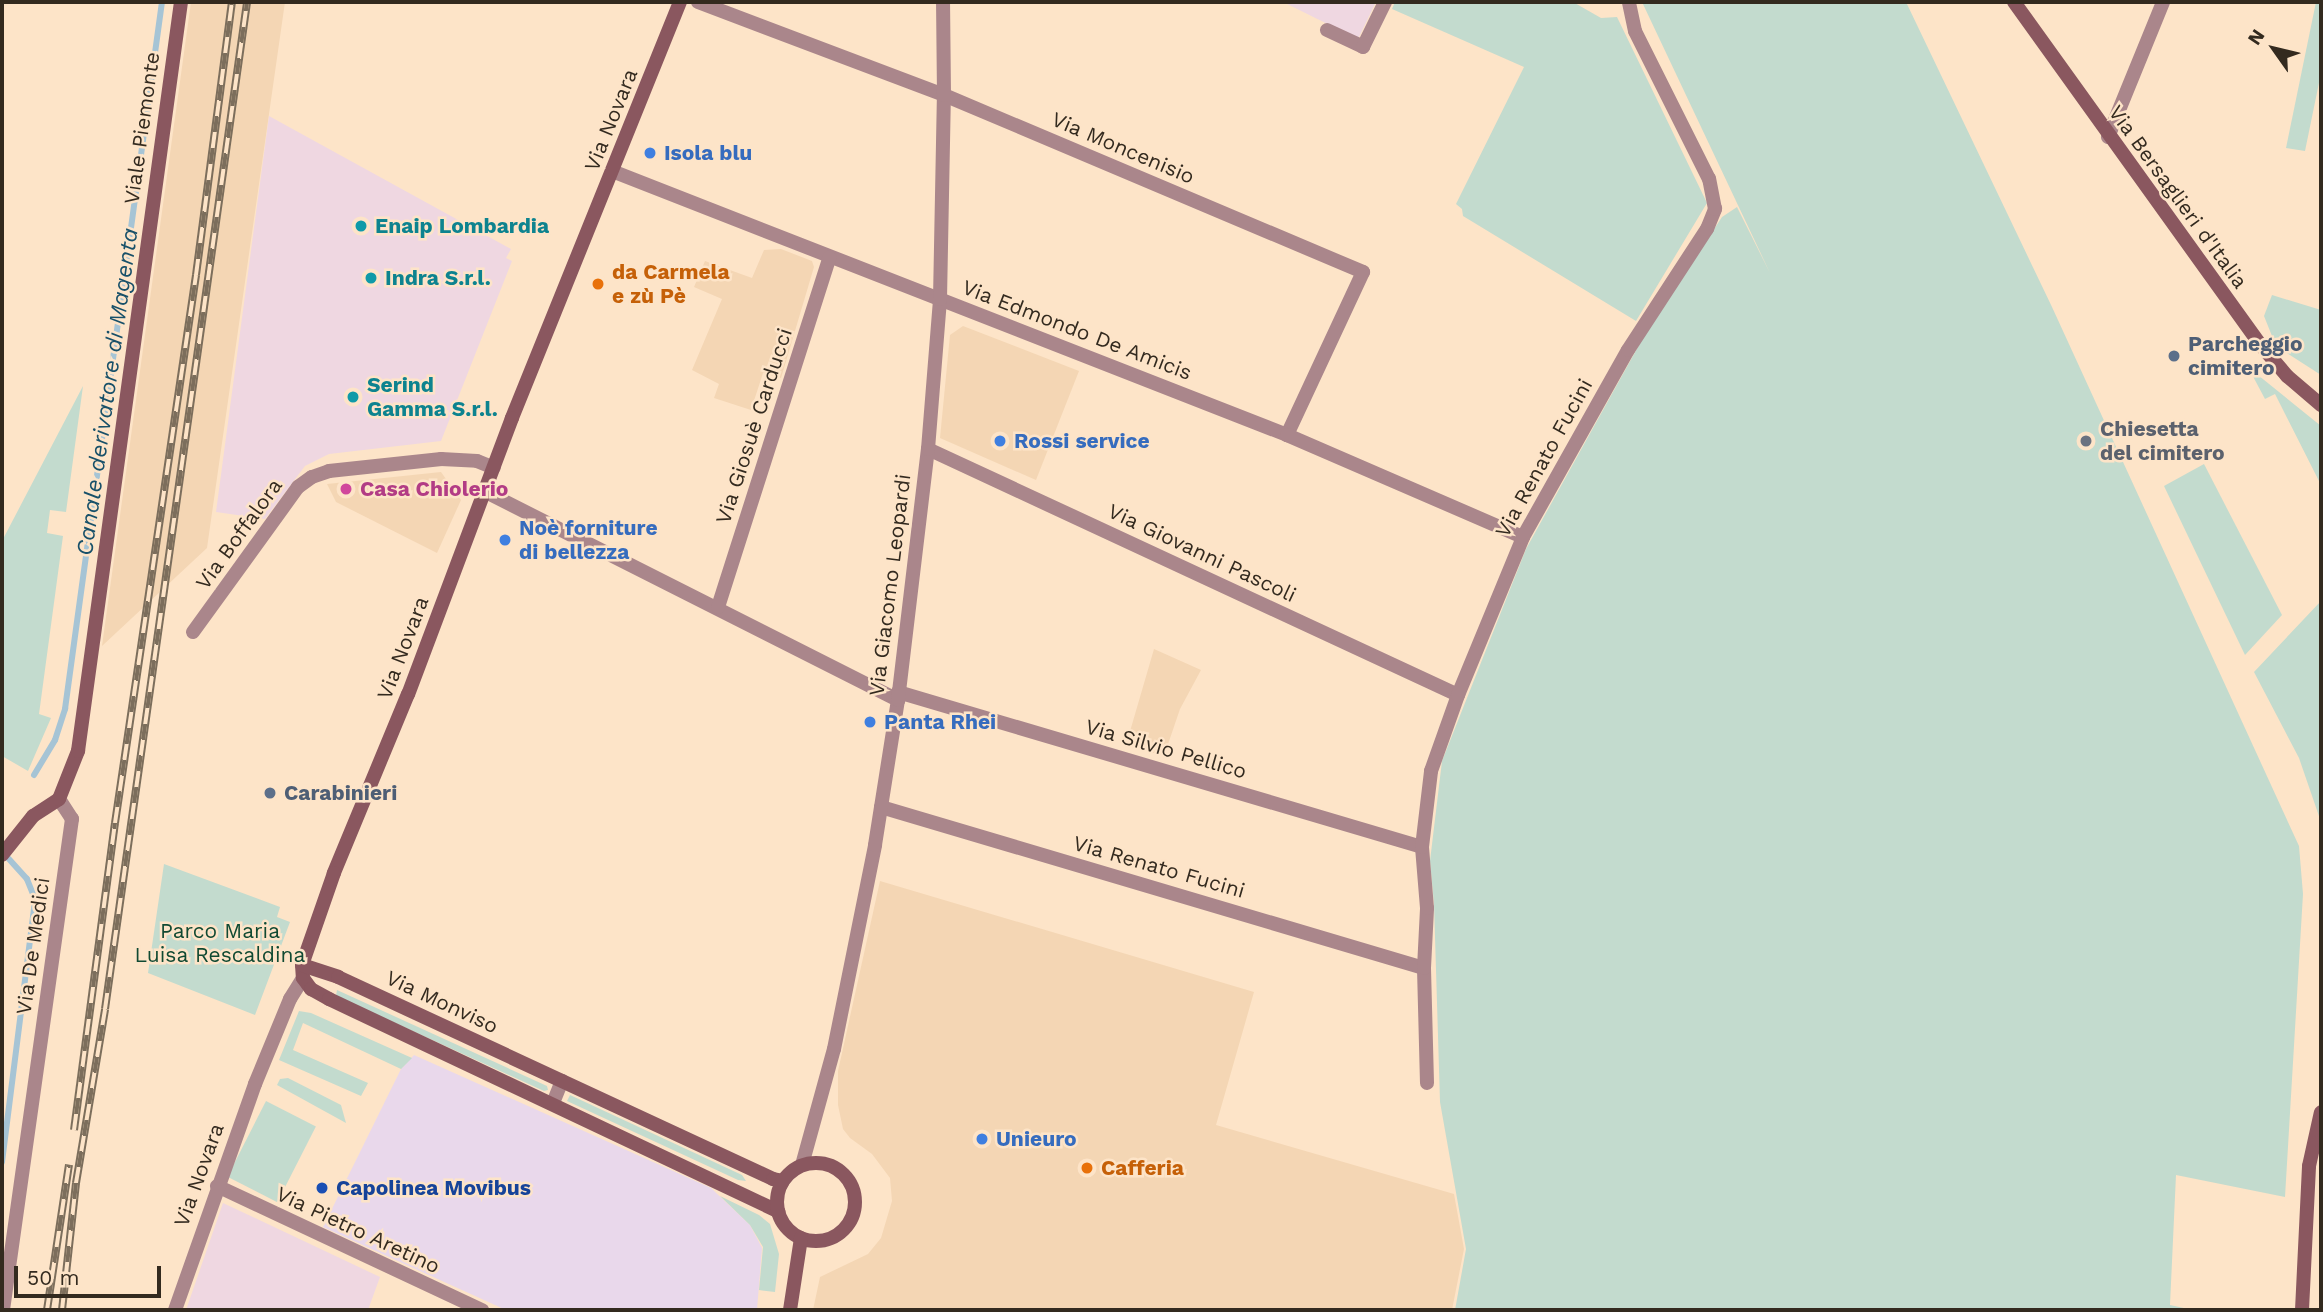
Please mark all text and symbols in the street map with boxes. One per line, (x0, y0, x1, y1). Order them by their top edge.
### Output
north arrow (2239, 14, 2309, 84)
text: N (2243, 25, 2270, 49)
street label: Viale Piemonte (119, 50, 165, 206)
street label: Via Novara (579, 65, 643, 175)
street label: Via Bersaglieri d'Italia (2103, 100, 2253, 294)
street label: Via Moncenisio (1048, 106, 1198, 190)
place label: Isola blu (664, 140, 753, 166)
marker: Isola blu (642, 145, 658, 161)
place label: Enaip Lombardia (375, 213, 549, 239)
marker: Enaip Lombardia (353, 218, 369, 234)
water label: Canale derivatore di Magenta (71, 226, 145, 558)
place label: da Carmela e zù Pè (612, 259, 730, 309)
place label: Indra S.r.l. (385, 265, 491, 291)
marker: Indra S.r.l. (363, 270, 379, 286)
street label: Via Edmondo De Amicis (958, 274, 1196, 386)
marker: da Carmela e zù Pè (590, 276, 606, 292)
street label: Via Giosuè Carducci (710, 325, 798, 527)
place label: Parcheggio cimitero (2188, 331, 2302, 381)
marker: Parcheggio cimitero (2166, 348, 2182, 364)
place label: Serind Gamma S.r.l. (367, 372, 498, 422)
street label: Via Renato Fucini (1490, 374, 1598, 542)
marker: Serind Gamma S.r.l. (345, 389, 361, 405)
place label: Chiesetta del cimitero (2100, 416, 2225, 466)
place label: Rossi service (1014, 428, 1150, 454)
marker: Rossi service (992, 433, 1008, 449)
marker: Chiesetta del cimitero (2078, 433, 2094, 449)
street label: Via Giacomo Leopardi (864, 472, 916, 698)
street label: Via Boffalora (190, 473, 288, 595)
place label: Casa Chiolerio (360, 476, 509, 502)
marker: Casa Chiolerio (338, 481, 354, 497)
street label: Via Giovanni Pascoli (1104, 498, 1300, 608)
place label: Noè forniture di bellezza (519, 515, 658, 565)
marker: Noè forniture di bellezza (497, 532, 513, 548)
street label: Via Novara (372, 593, 434, 703)
place label: Panta Rhei (884, 709, 996, 735)
marker: Panta Rhei (862, 714, 878, 730)
street label: Via Silvio Pellico (1082, 714, 1250, 784)
place label: Carabinieri (284, 780, 397, 806)
marker: Carabinieri (262, 785, 278, 801)
street label: Via Renato Fucini (1070, 830, 1248, 904)
street label: Via De Medici (11, 876, 55, 1016)
park label: Parco Maria Luisa Rescaldina (134, 918, 306, 968)
street label: Via Monviso (382, 965, 502, 1039)
street label: Via Novara (169, 1120, 229, 1230)
place label: Unieuro (996, 1126, 1077, 1152)
marker: Unieuro (974, 1131, 990, 1147)
place label: Cafferia (1101, 1155, 1184, 1181)
marker: Cafferia (1079, 1160, 1095, 1176)
place label: Capolinea Movibus (336, 1175, 531, 1201)
marker: Capolinea Movibus (314, 1180, 330, 1196)
street label: Via Pietro Aretino (272, 1181, 444, 1279)
scale bar (18, 1252, 164, 1296)
text: 50 m (27, 1265, 79, 1290)

